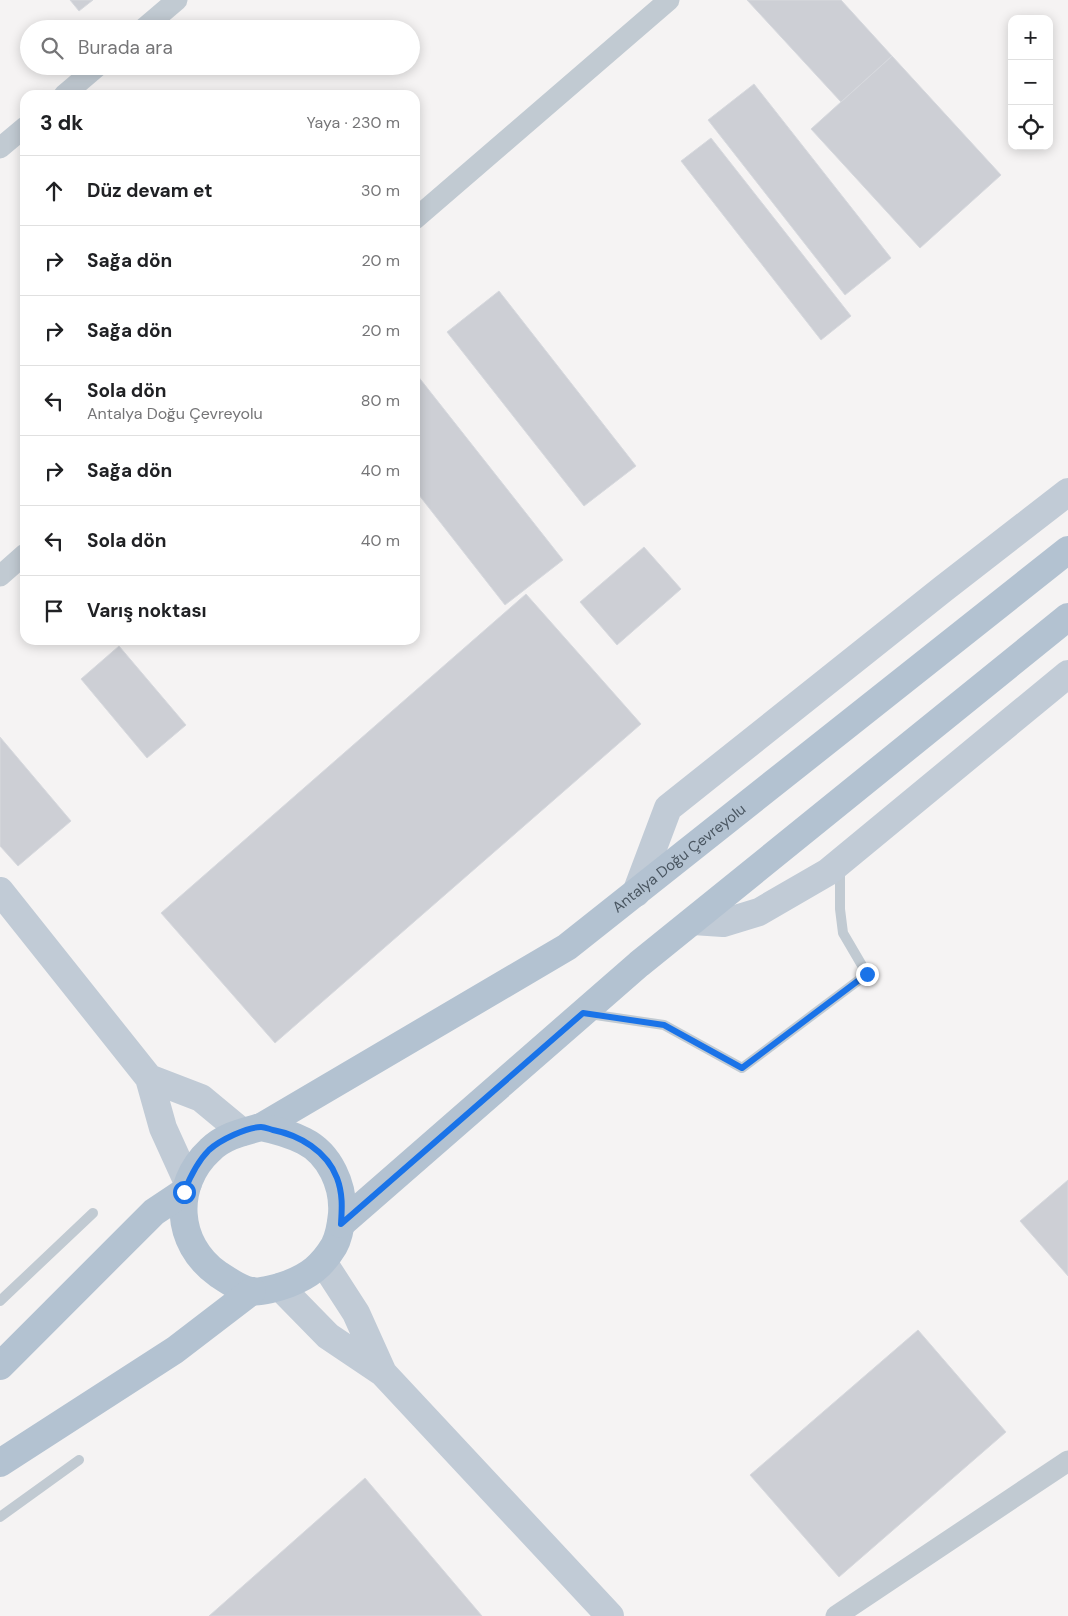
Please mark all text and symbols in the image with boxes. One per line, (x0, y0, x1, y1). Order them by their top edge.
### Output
map controls (1008, 15, 1053, 150)
button: + (1008, 15, 1053, 60)
search box (20, 20, 420, 75)
icon: search (38, 34, 66, 62)
text: Burada ara (78, 35, 173, 60)
button: − (1008, 60, 1053, 105)
button: locate (1008, 105, 1053, 150)
text: 3 dk (40, 109, 84, 137)
text: Yaya · 230 m (307, 112, 400, 133)
icon: ahead (40, 177, 68, 205)
text: Düz devam et (87, 178, 213, 203)
text: 30 m (361, 180, 400, 201)
icon: right (40, 247, 68, 275)
text: Sağa dön (87, 248, 172, 273)
text: 20 m (361, 250, 400, 271)
icon: right (40, 317, 68, 345)
text: Sağa dön (87, 318, 172, 343)
text: 20 m (361, 320, 400, 341)
text: Sola dön (87, 378, 167, 403)
icon: left (40, 387, 68, 415)
text: 80 m (361, 390, 400, 411)
text: Antalya Doğu Çevreyolu (87, 403, 263, 424)
icon: right (40, 457, 68, 485)
text: Sağa dön (87, 458, 172, 483)
text: 40 m (361, 460, 400, 481)
icon: left (40, 527, 68, 555)
text: Sola dön (87, 528, 167, 553)
text: 40 m (361, 530, 400, 551)
icon: arrive (40, 597, 68, 625)
text: Varış noktası (87, 598, 207, 623)
street label: Antalya Doğu Çevreyolu (608, 799, 750, 917)
route end (856, 963, 879, 986)
route start (173, 1181, 196, 1204)

